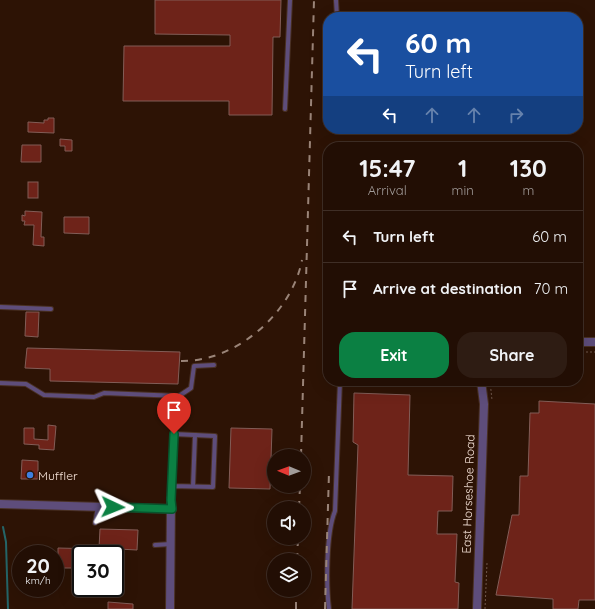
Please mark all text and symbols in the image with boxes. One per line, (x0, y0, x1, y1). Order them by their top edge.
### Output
text: 60 m (405, 25, 471, 60)
icon: left (339, 28, 391, 80)
text: Turn left (405, 60, 473, 83)
icon: left (379, 104, 401, 126)
icon: ahead (421, 104, 443, 126)
icon: ahead (463, 104, 485, 126)
icon: right (505, 104, 527, 126)
text: 15:47 (359, 153, 415, 183)
text: 1 (458, 153, 467, 183)
text: 130 (510, 153, 547, 183)
text: Arrival (368, 182, 407, 198)
text: min (452, 182, 474, 198)
text: m (522, 182, 534, 198)
icon: left (339, 226, 361, 248)
text: Turn left (373, 227, 435, 246)
text: 60 m (532, 227, 567, 246)
icon: arrive (339, 278, 361, 300)
text: Arrive at destination (373, 279, 522, 298)
text: 70 m (534, 279, 568, 298)
button: Exit (339, 332, 449, 378)
button: Share (457, 332, 567, 378)
pin (157, 393, 191, 434)
icon: arrive (163, 399, 185, 421)
street label: East Horseshoe Road (458, 434, 478, 554)
north arrow (267, 449, 311, 493)
map controls (267, 449, 311, 597)
place label: Muffler (38, 468, 78, 483)
marker: Muffler (25, 470, 35, 480)
position arrow (92, 486, 134, 528)
button: sound (267, 501, 311, 545)
speed limit sign: 30 (72, 545, 124, 597)
text: 20 (26, 553, 50, 578)
button: layers (267, 553, 311, 597)
text: km/h (25, 574, 51, 587)

